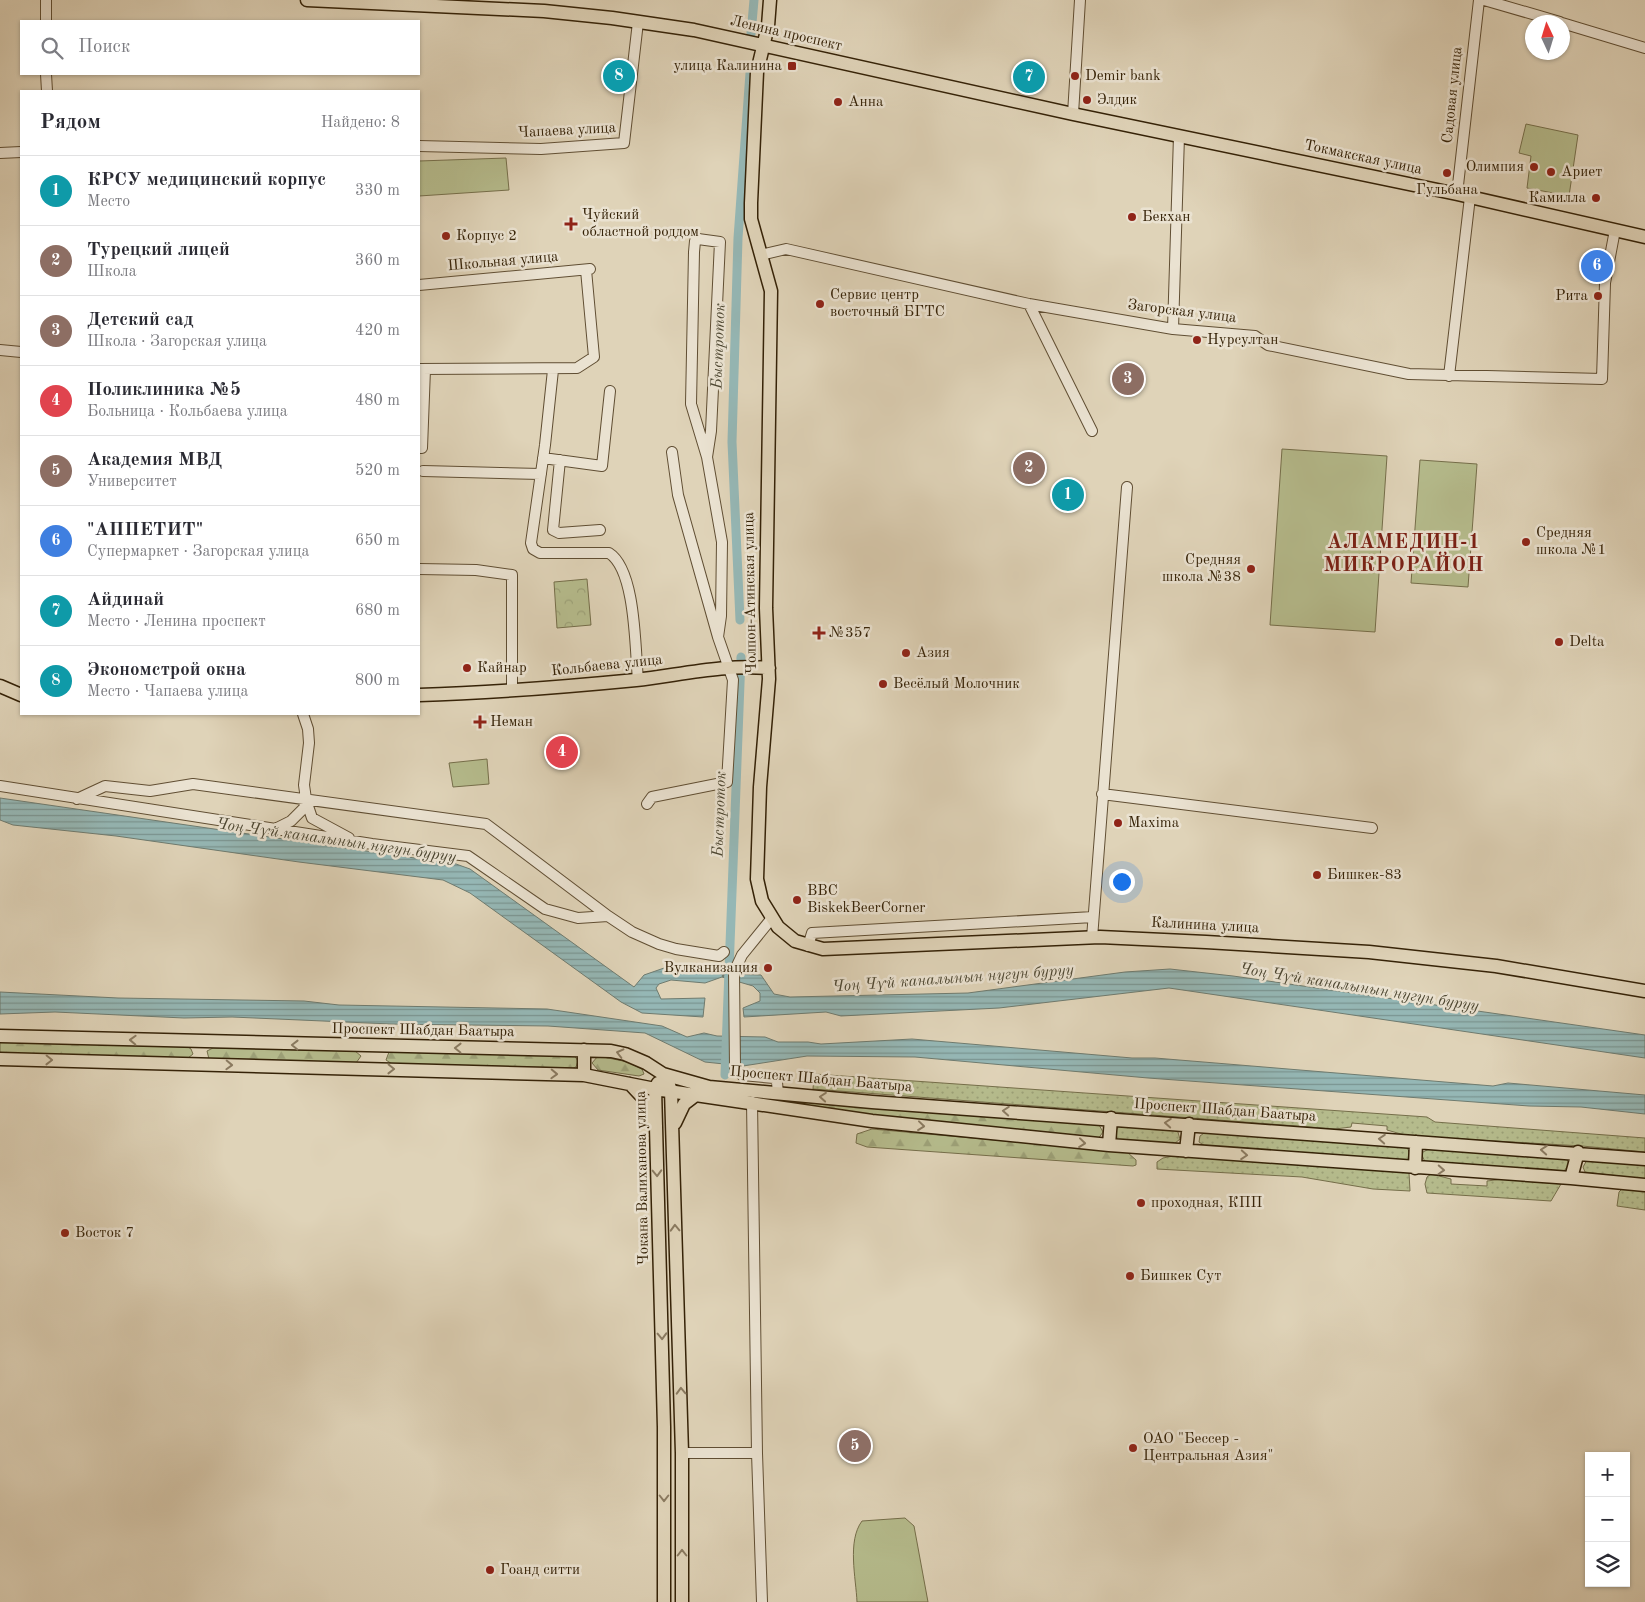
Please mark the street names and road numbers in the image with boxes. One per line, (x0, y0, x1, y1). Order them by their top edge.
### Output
street label: Ленина проспект (729, 14, 843, 54)
street label: Садовая улица (1440, 45, 1466, 144)
street label: Чапаева улица (518, 121, 617, 141)
street label: Токмакская улица (1303, 138, 1424, 178)
street label: Школьная улица (447, 250, 560, 274)
street label: Загорская улица (1127, 298, 1238, 326)
street label: Чолпон-Атинская улица (742, 511, 760, 674)
street label: Кольбаева улица (551, 653, 664, 679)
street label: Калинина улица (1150, 916, 1260, 936)
street label: Проспект Шабдан Баатыра (331, 1022, 515, 1040)
street label: Проспект Шабдан Баатыра (729, 1065, 913, 1095)
street label: Чокана Валиханова улица (634, 1090, 652, 1265)
street label: Проспект Шабдан Баатыра (1133, 1097, 1317, 1125)

